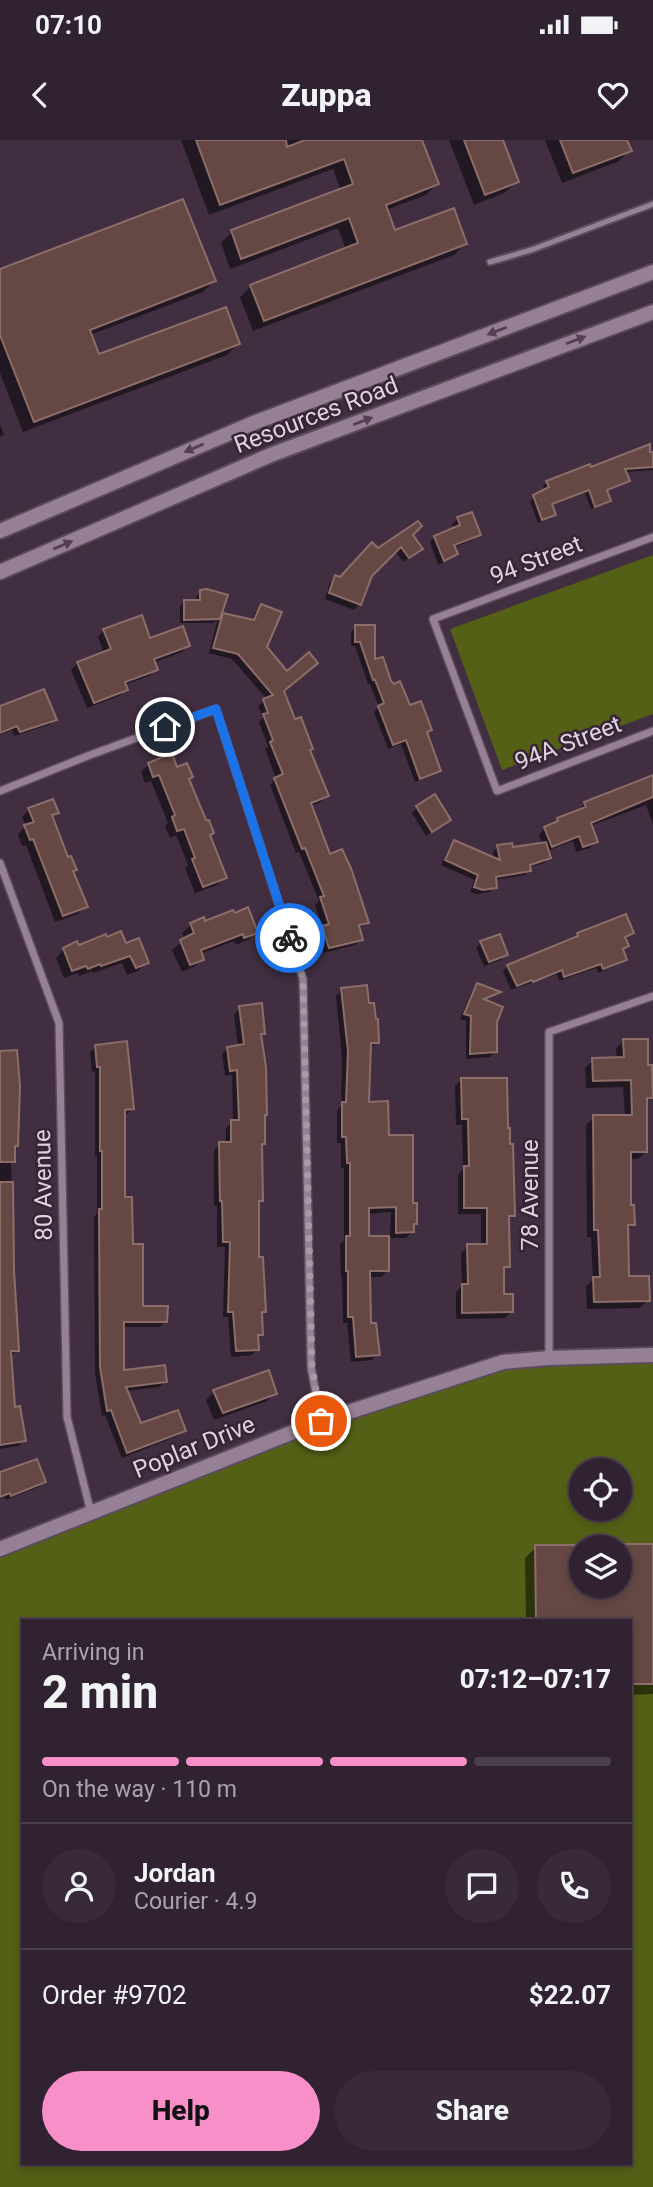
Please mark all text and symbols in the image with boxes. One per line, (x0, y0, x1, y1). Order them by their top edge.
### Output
text: 07:10 (35, 10, 102, 40)
icon: back (21, 76, 59, 114)
text: Zuppa (281, 76, 372, 114)
icon: heart (594, 76, 632, 114)
one-way arrow (487, 326, 508, 337)
one-way arrow (566, 335, 587, 346)
street label: Resources Road (230, 371, 402, 459)
one-way arrow (353, 415, 374, 426)
one-way arrow (183, 443, 204, 454)
street label: 94 Street (486, 530, 586, 590)
one-way arrow (52, 539, 73, 550)
pin (135, 697, 195, 757)
icon: home (146, 708, 184, 746)
street label: 94A Street (511, 710, 625, 776)
courier (255, 903, 325, 973)
icon: bike (271, 919, 309, 957)
street label: 80 Avenue (28, 1129, 58, 1241)
street label: 78 Avenue (516, 1139, 544, 1251)
pin (291, 1391, 351, 1451)
icon: bag (302, 1402, 340, 1440)
street label: Poplar Drive (129, 1410, 259, 1484)
map controls (569, 1458, 632, 1598)
button: locate (569, 1458, 632, 1521)
button: layers (569, 1535, 632, 1598)
text: Arriving in (42, 1639, 145, 1666)
text: 07:12–07:17 (460, 1664, 611, 1694)
text: 2 min (42, 1665, 158, 1719)
text: On the way · 110 m (42, 1776, 237, 1803)
button: person (42, 1849, 116, 1923)
button: chat (445, 1849, 519, 1923)
button: phone (537, 1849, 611, 1923)
text: Jordan (134, 1858, 216, 1888)
text: Courier · 4.9 (134, 1888, 257, 1915)
text: Order #9702 (42, 1980, 187, 2010)
text: $22.07 (529, 1980, 611, 2010)
button: Help (42, 2071, 320, 2151)
button: Share (334, 2071, 611, 2151)

